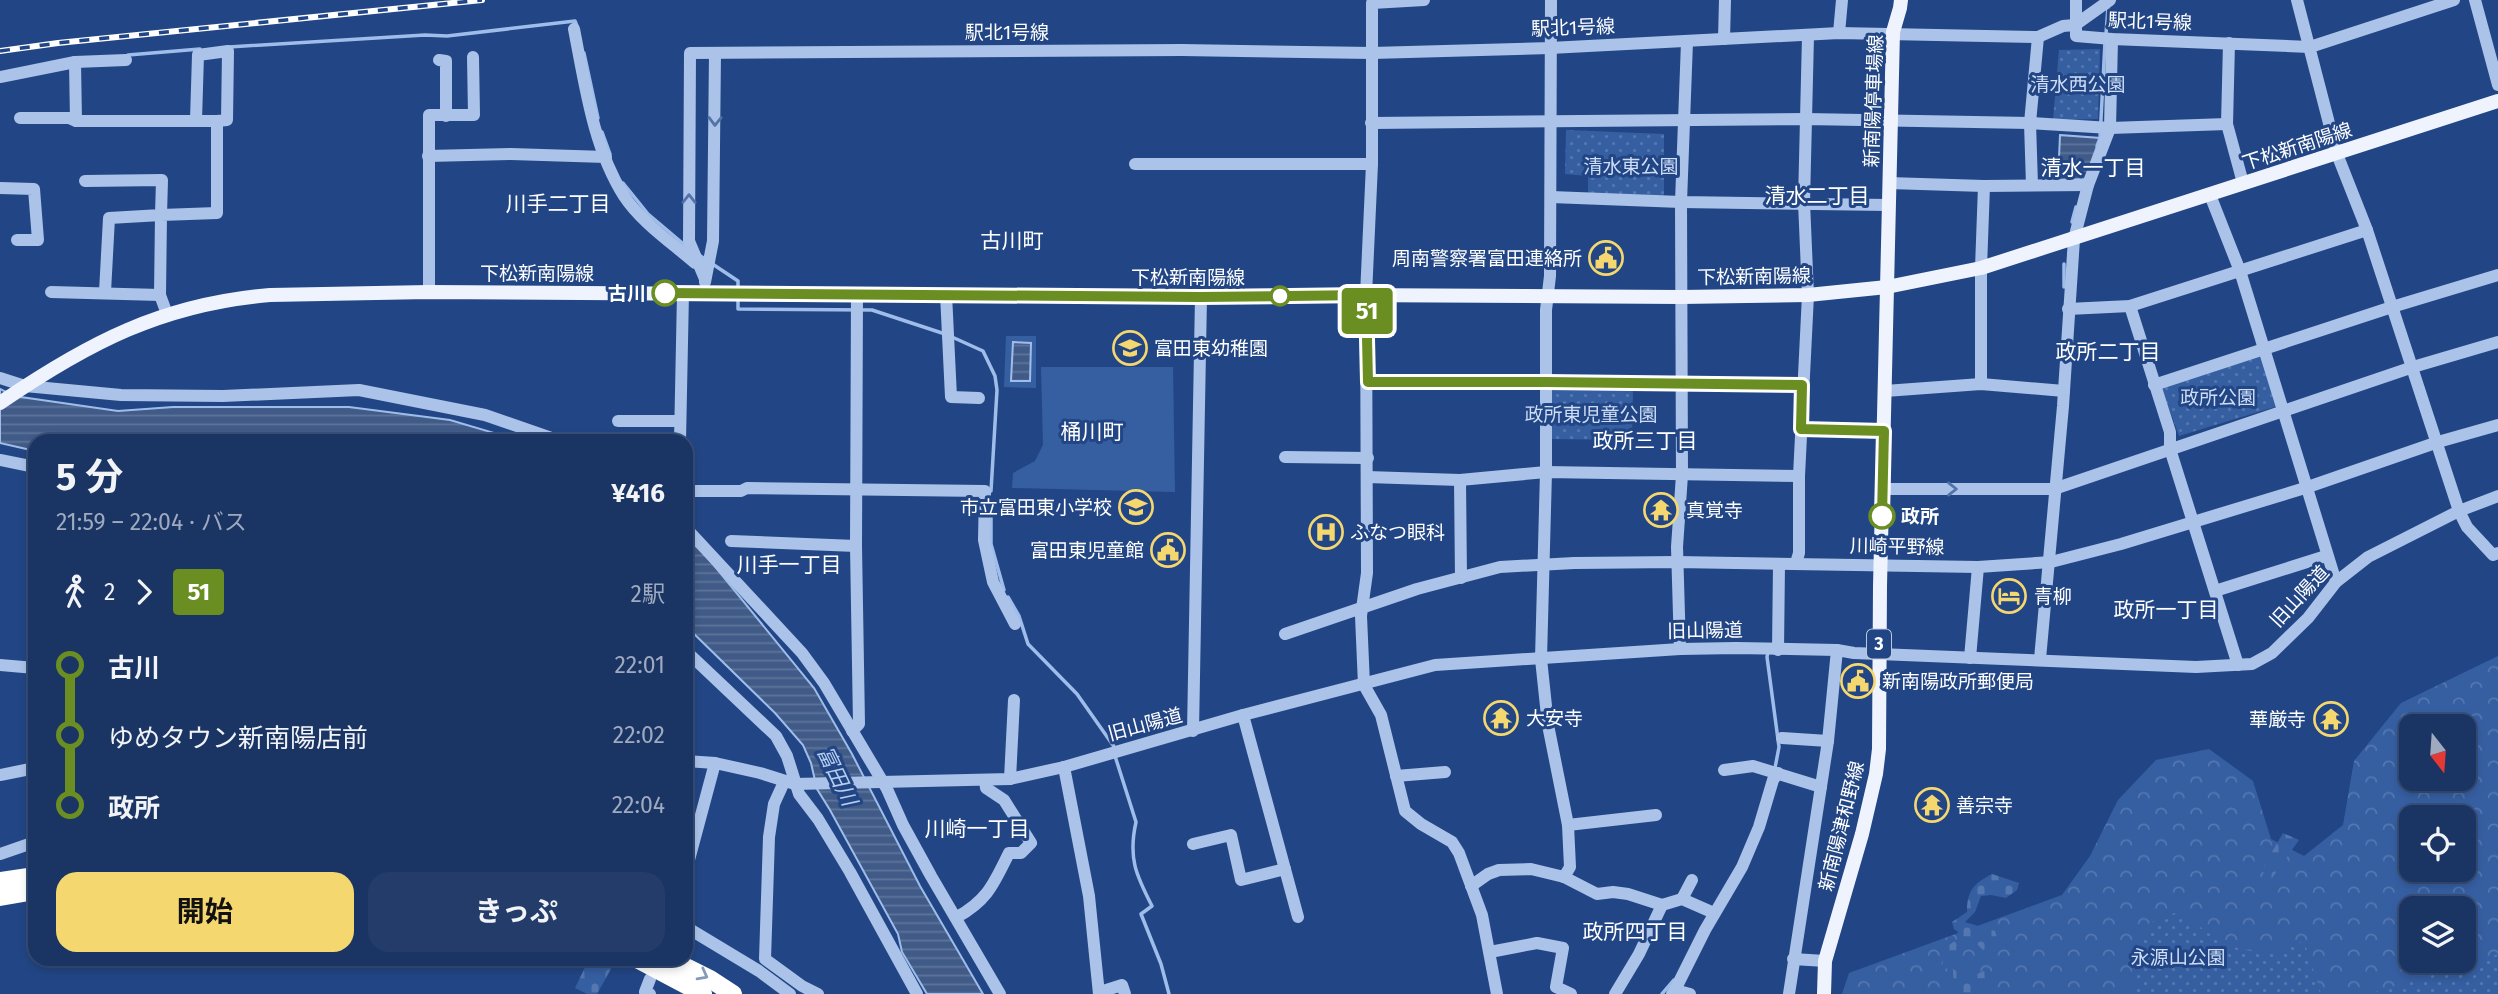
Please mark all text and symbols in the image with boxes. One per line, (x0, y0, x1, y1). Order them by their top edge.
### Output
street label: 駅北1号線 (2107, 9, 2192, 34)
street label: 駅北1号線 (1531, 15, 1616, 40)
street label: 駅北1号線 (965, 21, 1049, 44)
street label: 新南陽停車場線 (1860, 34, 1887, 168)
park label: 清水西公園 (2030, 73, 2126, 96)
one-way arrow (707, 116, 722, 127)
street label: 下松新南陽線 (2239, 118, 2355, 175)
park label: 清水東公園 (1583, 155, 1679, 178)
district label: 清水一丁目 (2041, 155, 2146, 181)
district label: 清水二丁目 (1765, 183, 1870, 209)
district label: 川手二丁目 (506, 191, 611, 217)
one-way arrow (681, 193, 697, 204)
district label: 古川町 (981, 228, 1044, 254)
public building icon: 周南警察署富田連絡所 (1587, 239, 1625, 277)
place label: 周南警察署富田連絡所 (1392, 247, 1582, 270)
street label: 下松新南陽線 (480, 262, 594, 285)
street label: 下松新南陽線 (1697, 264, 1811, 289)
street label: 下松新南陽線 (1131, 266, 1245, 289)
marker: 古川 (652, 280, 678, 306)
place label: 古川 (608, 282, 646, 305)
unlabelled marker (1270, 286, 1290, 306)
line badge: 51 (1336, 288, 1398, 334)
text: 51 (1356, 297, 1378, 325)
school or university icon: 富田東幼稚園 (1111, 329, 1149, 367)
place label: 富田東幼稚園 (1154, 337, 1268, 360)
district label: 政所二丁目 (2056, 339, 2161, 365)
park label: 政所公園 (2180, 386, 2256, 409)
park label: 政所東児童公園 (1524, 403, 1658, 426)
district label: 桶川町 (1061, 419, 1124, 445)
district label: 政所三丁目 (1593, 428, 1698, 454)
text: 5 分 (56, 454, 123, 500)
text: ¥416 (611, 478, 665, 509)
one-way arrow (1947, 481, 1957, 497)
school or university icon: 市立富田東小学校 (1117, 488, 1155, 526)
temple icon: 真覚寺 (1642, 491, 1680, 529)
place label: 市立富田東小学校 (960, 496, 1112, 519)
place label: 真覚寺 (1686, 499, 1743, 522)
marker: 政所 (1869, 503, 1895, 529)
place label: 政所 (1901, 505, 1939, 528)
text: 21:59 – 22:04 · バス (56, 508, 247, 536)
hospital icon: ふなつ眼科 (1307, 513, 1345, 551)
place label: ふなつ眼科 (1350, 521, 1445, 544)
public building icon: 富田東児童館 (1149, 531, 1187, 569)
street label: 川崎平野線 (1849, 534, 1945, 559)
place label: 富田東児童館 (1030, 539, 1144, 562)
district label: 川手一丁目 (737, 552, 842, 578)
street label: 旧山陽道 (2265, 561, 2334, 632)
icon: walk (56, 573, 94, 611)
icon: forward (125, 573, 163, 611)
hotel icon: 青柳 (1990, 577, 2028, 615)
text: 2 (104, 578, 115, 606)
text: 51 (187, 578, 210, 606)
text: 2駅 (631, 580, 665, 608)
place label: 青柳 (2034, 585, 2072, 608)
district label: 政所一丁目 (2114, 597, 2219, 623)
street label: 旧山陽道 (1667, 618, 1743, 643)
road number: 3 (1867, 630, 1891, 658)
text: 22:01 (614, 651, 665, 679)
text: 古川 (108, 653, 160, 684)
public building icon: 新南陽政所郵便局 (1839, 662, 1877, 700)
place label: 新南陽政所郵便局 (1882, 670, 2034, 693)
temple icon: 大安寺 (1482, 699, 1520, 737)
temple icon: 華厳寺 (2312, 700, 2350, 738)
street label: 旧山陽道 (1105, 704, 1185, 745)
place label: 大安寺 (1526, 707, 1583, 730)
place label: 華厳寺 (2249, 708, 2306, 731)
north arrow (2399, 714, 2476, 791)
map controls (2399, 714, 2476, 973)
text: 22:02 (613, 721, 665, 749)
text: ゆめタウン新南陽店前 (108, 723, 368, 754)
water label: 富田川 (812, 742, 863, 812)
street label: 新南陽津和野線 (1814, 759, 1869, 893)
temple icon: 善宗寺 (1913, 786, 1951, 824)
text: 22:04 (612, 791, 665, 819)
text: 政所 (108, 793, 160, 824)
place label: 善宗寺 (1956, 794, 2013, 817)
button: locate (2399, 805, 2476, 882)
district label: 川崎一丁目 (925, 816, 1030, 842)
button: 開始 (56, 872, 354, 952)
button: きっぷ (368, 872, 665, 952)
button: layers (2399, 896, 2476, 973)
district label: 政所四丁目 (1583, 919, 1688, 945)
park label: 永源山公園 (2130, 946, 2226, 969)
one-way arrow (695, 967, 708, 981)

